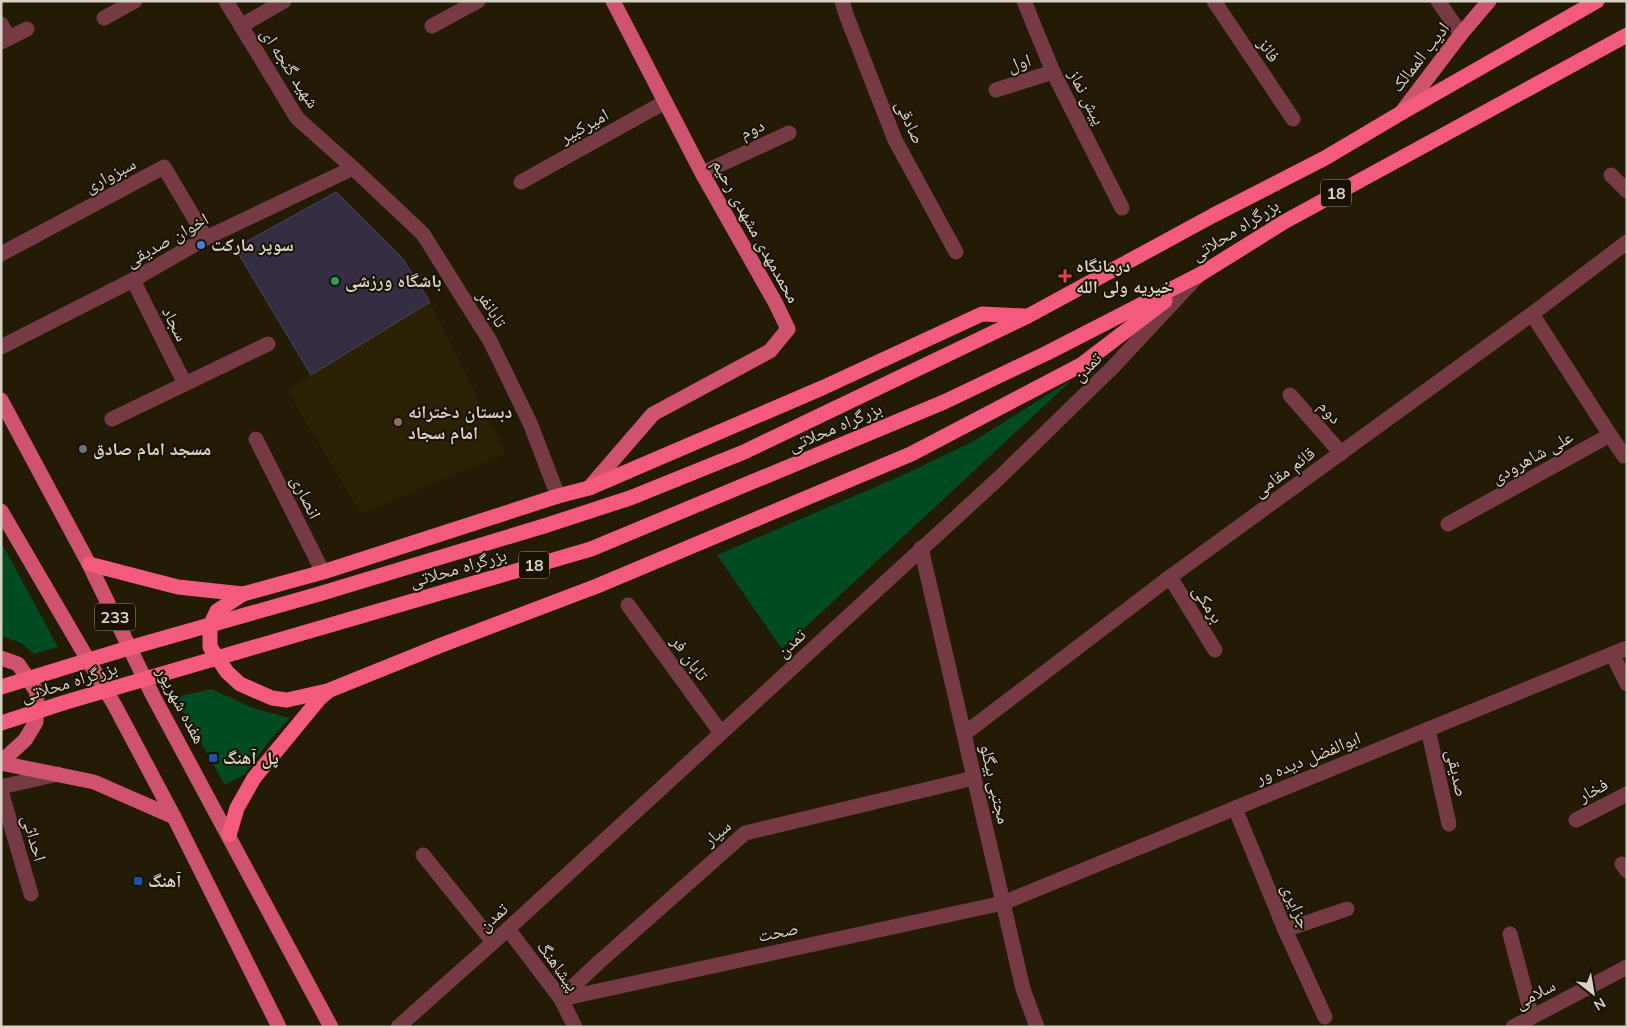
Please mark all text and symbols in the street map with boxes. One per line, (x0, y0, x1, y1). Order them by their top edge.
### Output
street label: ادیب الممالک (1385, 17, 1454, 96)
street label: شهید گنجه ای (256, 23, 325, 112)
street label: فائز (1253, 32, 1286, 66)
street label: اول (1004, 48, 1034, 77)
street label: پیش نماز (1063, 64, 1111, 129)
street label: صادقی (891, 96, 930, 148)
street label: امیرکبیر (554, 103, 612, 149)
street label: دوم (736, 113, 768, 145)
street label: سبزواری (80, 151, 140, 198)
street label: محمدمهدی مشهدی رحیم (706, 155, 806, 307)
road number: 18 (1321, 180, 1351, 207)
street label: بزرگراه محلاتی (1186, 193, 1283, 266)
street label: اخوان صدیقی (121, 207, 213, 272)
place label: سوپر مارکت (211, 233, 294, 256)
marker: سوپر مارکت (195, 239, 207, 251)
place label: درمانگاه خیریه ولی الله (1076, 254, 1173, 298)
place label: باشگاه ورزشی (345, 269, 441, 292)
marker: درمانگاه خیریه ولی الله (1058, 269, 1072, 283)
marker: باشگاه ورزشی (329, 275, 341, 287)
street label: تابانفر (472, 285, 513, 332)
street label: سجاد (157, 303, 194, 345)
street label: تمدن (1067, 347, 1106, 386)
street label: دوم (1313, 395, 1347, 429)
street label: بزرگراه محلاتی (784, 396, 885, 457)
place label: دبستان دخترانه امام سجاد (408, 400, 513, 445)
marker: دبستان دخترانه امام سجاد (392, 416, 404, 428)
street label: علی شاهرودی (1487, 425, 1577, 489)
place label: مسجد امام صادق (93, 437, 211, 461)
street label: قائم مقامی (1248, 441, 1320, 503)
marker: مسجد امام صادق (77, 443, 89, 455)
street label: انصاری (286, 471, 327, 522)
street label: بزرگراه محلاتی (407, 543, 509, 592)
road number: 18 (519, 552, 549, 578)
street label: برمکی (1188, 580, 1229, 627)
road number: 233 (95, 604, 135, 630)
street label: تمدن (771, 623, 810, 662)
street label: تابان فر (666, 630, 714, 685)
street label: بزرگراه محلاتی (18, 656, 120, 707)
street label: هفده شهریور (151, 661, 211, 747)
street label: ابوالفضل دیده ور (1251, 726, 1364, 789)
street label: مجتبی بیگلو (975, 742, 1016, 826)
place label: پل آهنگ (223, 746, 279, 769)
street label: صدیقی (1441, 747, 1474, 799)
marker: پل آهنگ (207, 752, 219, 764)
street label: فخار (1573, 772, 1612, 807)
street label: احداثی (17, 812, 52, 864)
street label: سیار (697, 814, 735, 852)
place label: آهنگ (148, 869, 181, 892)
marker: آهنگ (132, 875, 144, 887)
street label: جزایری (1277, 879, 1316, 932)
street label: تمدن (473, 897, 513, 936)
street label: صحت (756, 916, 800, 947)
street label: پیشاهنگ (532, 936, 585, 996)
north arrow (1568, 968, 1618, 1018)
street label: سلامی (1510, 973, 1559, 1014)
text: N (1591, 994, 1609, 1015)

